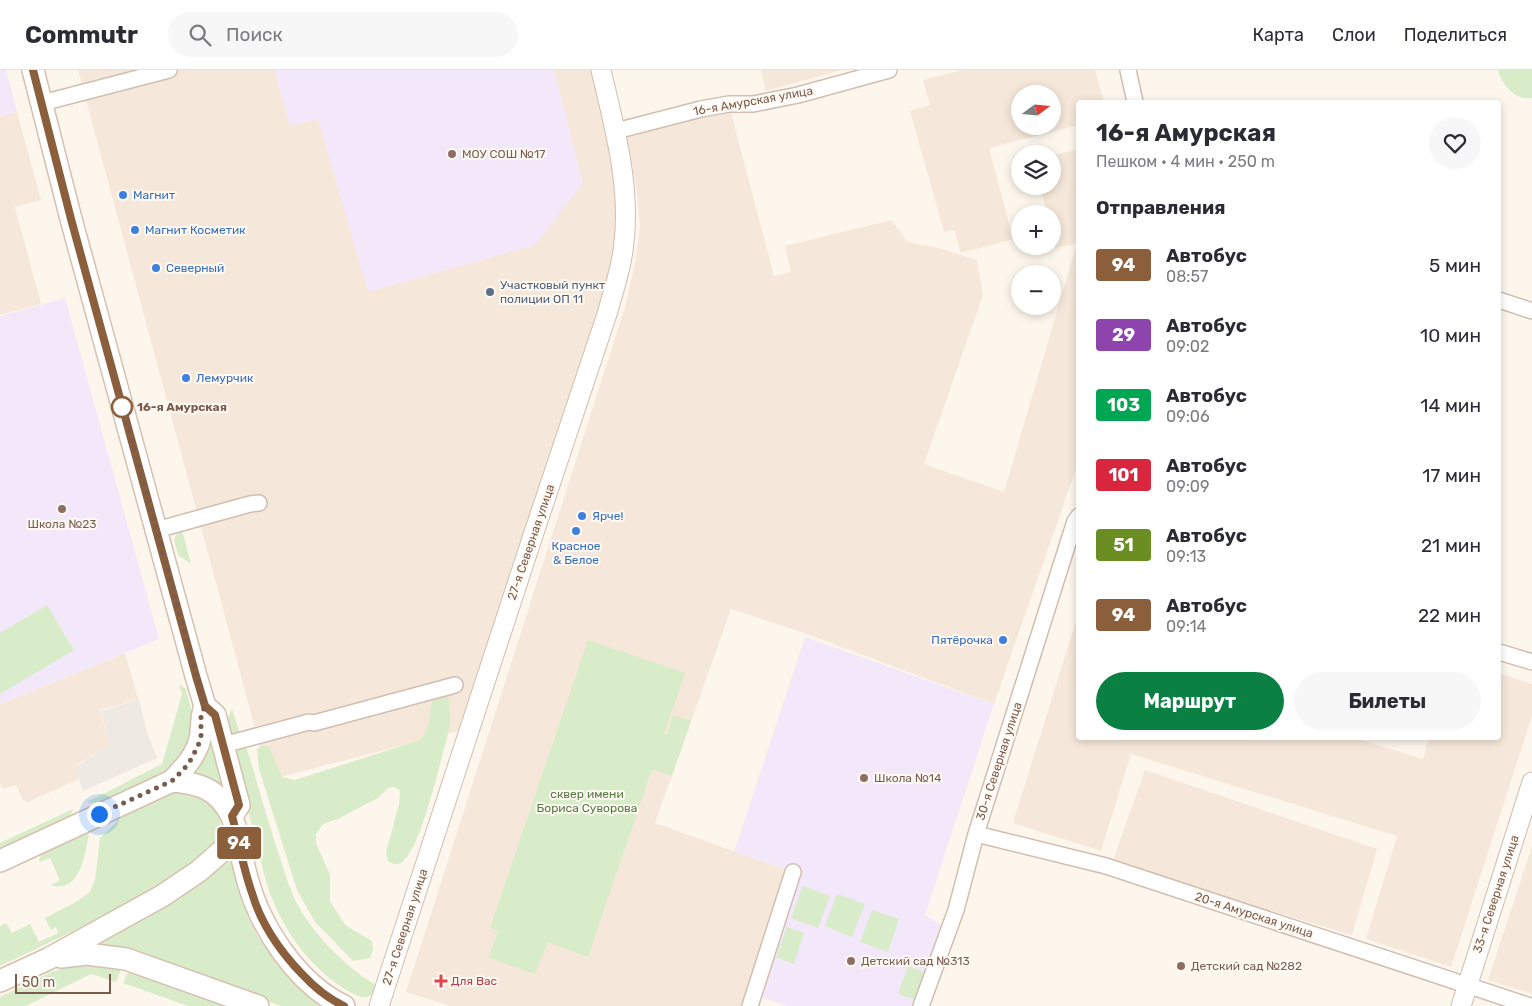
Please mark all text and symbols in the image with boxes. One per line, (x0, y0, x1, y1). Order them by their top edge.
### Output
search box (168, 12, 518, 57)
text: Commutr (25, 21, 138, 49)
icon: search (186, 21, 214, 49)
text: Поиск (226, 23, 283, 46)
text: Карта (1253, 24, 1304, 46)
text: Слои (1332, 24, 1376, 46)
text: Поделиться (1404, 24, 1507, 46)
street label: 16-я Амурская улица (692, 84, 814, 118)
north arrow (1011, 85, 1061, 135)
map controls (1011, 85, 1061, 315)
button: heart (1429, 117, 1481, 169)
text: 16-я Амурская (1096, 119, 1276, 147)
button: layers (1011, 145, 1061, 195)
place label: МОУ СОШ №17 (462, 147, 545, 161)
marker: МОУ СОШ №17 (446, 148, 458, 160)
text: Пешком · 4 мин · 250 m (1096, 152, 1275, 171)
place label: Магнит (133, 188, 175, 202)
marker: Магнит (117, 189, 129, 201)
text: Отправления (1096, 196, 1226, 219)
button: + (1011, 205, 1061, 255)
place label: Магнит Косметик (145, 223, 246, 237)
marker: Магнит Косметик (129, 224, 141, 236)
text: Автобус (1166, 244, 1247, 267)
text: 94 (1112, 254, 1135, 276)
text: 5 мин (1429, 254, 1481, 277)
place label: Северный (166, 261, 224, 275)
marker: Северный (150, 262, 162, 274)
button: − (1011, 265, 1061, 315)
text: 08:57 (1166, 267, 1208, 286)
place label: Участковый пункт полиции ОП 11 (500, 278, 605, 306)
marker: Участковый пункт полиции ОП 11 (484, 286, 496, 298)
text: Автобус (1166, 314, 1247, 337)
text: 29 (1112, 324, 1135, 346)
text: 10 мин (1420, 324, 1481, 347)
text: 09:02 (1166, 337, 1209, 356)
place label: Лемурчик (196, 371, 254, 385)
marker: Лемурчик (180, 372, 192, 384)
text: Автобус (1166, 384, 1247, 407)
text: 103 (1107, 394, 1140, 416)
text: 14 мин (1420, 394, 1481, 417)
marker: 16-я Амурская (111, 396, 133, 418)
place label: 16-я Амурская (137, 400, 227, 414)
text: 09:06 (1166, 407, 1210, 426)
text: Автобус (1166, 454, 1247, 477)
text: 101 (1108, 464, 1139, 486)
text: 17 мин (1422, 464, 1481, 487)
text: 09:09 (1166, 477, 1209, 496)
street label: 27-я Северная улица (505, 482, 557, 602)
marker: Школа №23 (56, 503, 68, 515)
place label: Ярче! (592, 509, 623, 523)
marker: Ярче! (576, 510, 588, 522)
place label: Школа №23 (27, 517, 97, 531)
text: Автобус (1166, 524, 1247, 547)
marker: Красное & Белое (570, 525, 582, 537)
text: 51 (1113, 534, 1134, 556)
text: 21 мин (1421, 534, 1481, 557)
place label: Красное & Белое (552, 539, 601, 567)
text: 09:13 (1166, 547, 1206, 566)
text: Автобус (1166, 594, 1247, 617)
text: 94 (1112, 604, 1135, 626)
text: 22 мин (1418, 604, 1481, 627)
text: 09:14 (1166, 617, 1207, 636)
place label: Пятёрочка (931, 633, 993, 647)
marker: Пятёрочка (997, 634, 1009, 646)
button: Маршрут (1096, 672, 1284, 730)
button: Билеты (1294, 672, 1481, 730)
street label: 30-я Северная улица (973, 700, 1025, 822)
place label: Школа №14 (874, 771, 942, 785)
marker: Школа №14 (858, 772, 870, 784)
park label: сквер имени Бориса Суворова (537, 787, 637, 815)
your location (87, 802, 112, 827)
line badge: 94 (216, 827, 262, 859)
text: 94 (227, 832, 251, 854)
street label: 33-я Северная улица (1470, 833, 1522, 955)
street label: 27-я Северная улица (380, 867, 430, 987)
street label: 20-я Амурская улица (1193, 889, 1315, 941)
place label: Детский сад №313 (861, 954, 970, 968)
marker: Детский сад №313 (845, 955, 857, 967)
place label: Детский сад №282 (1191, 959, 1302, 973)
marker: Детский сад №282 (1175, 960, 1187, 972)
scale bar (15, 971, 111, 994)
text: 50 m (22, 974, 55, 991)
place label: Для Вас (451, 974, 498, 988)
marker: Для Вас (435, 975, 447, 987)

